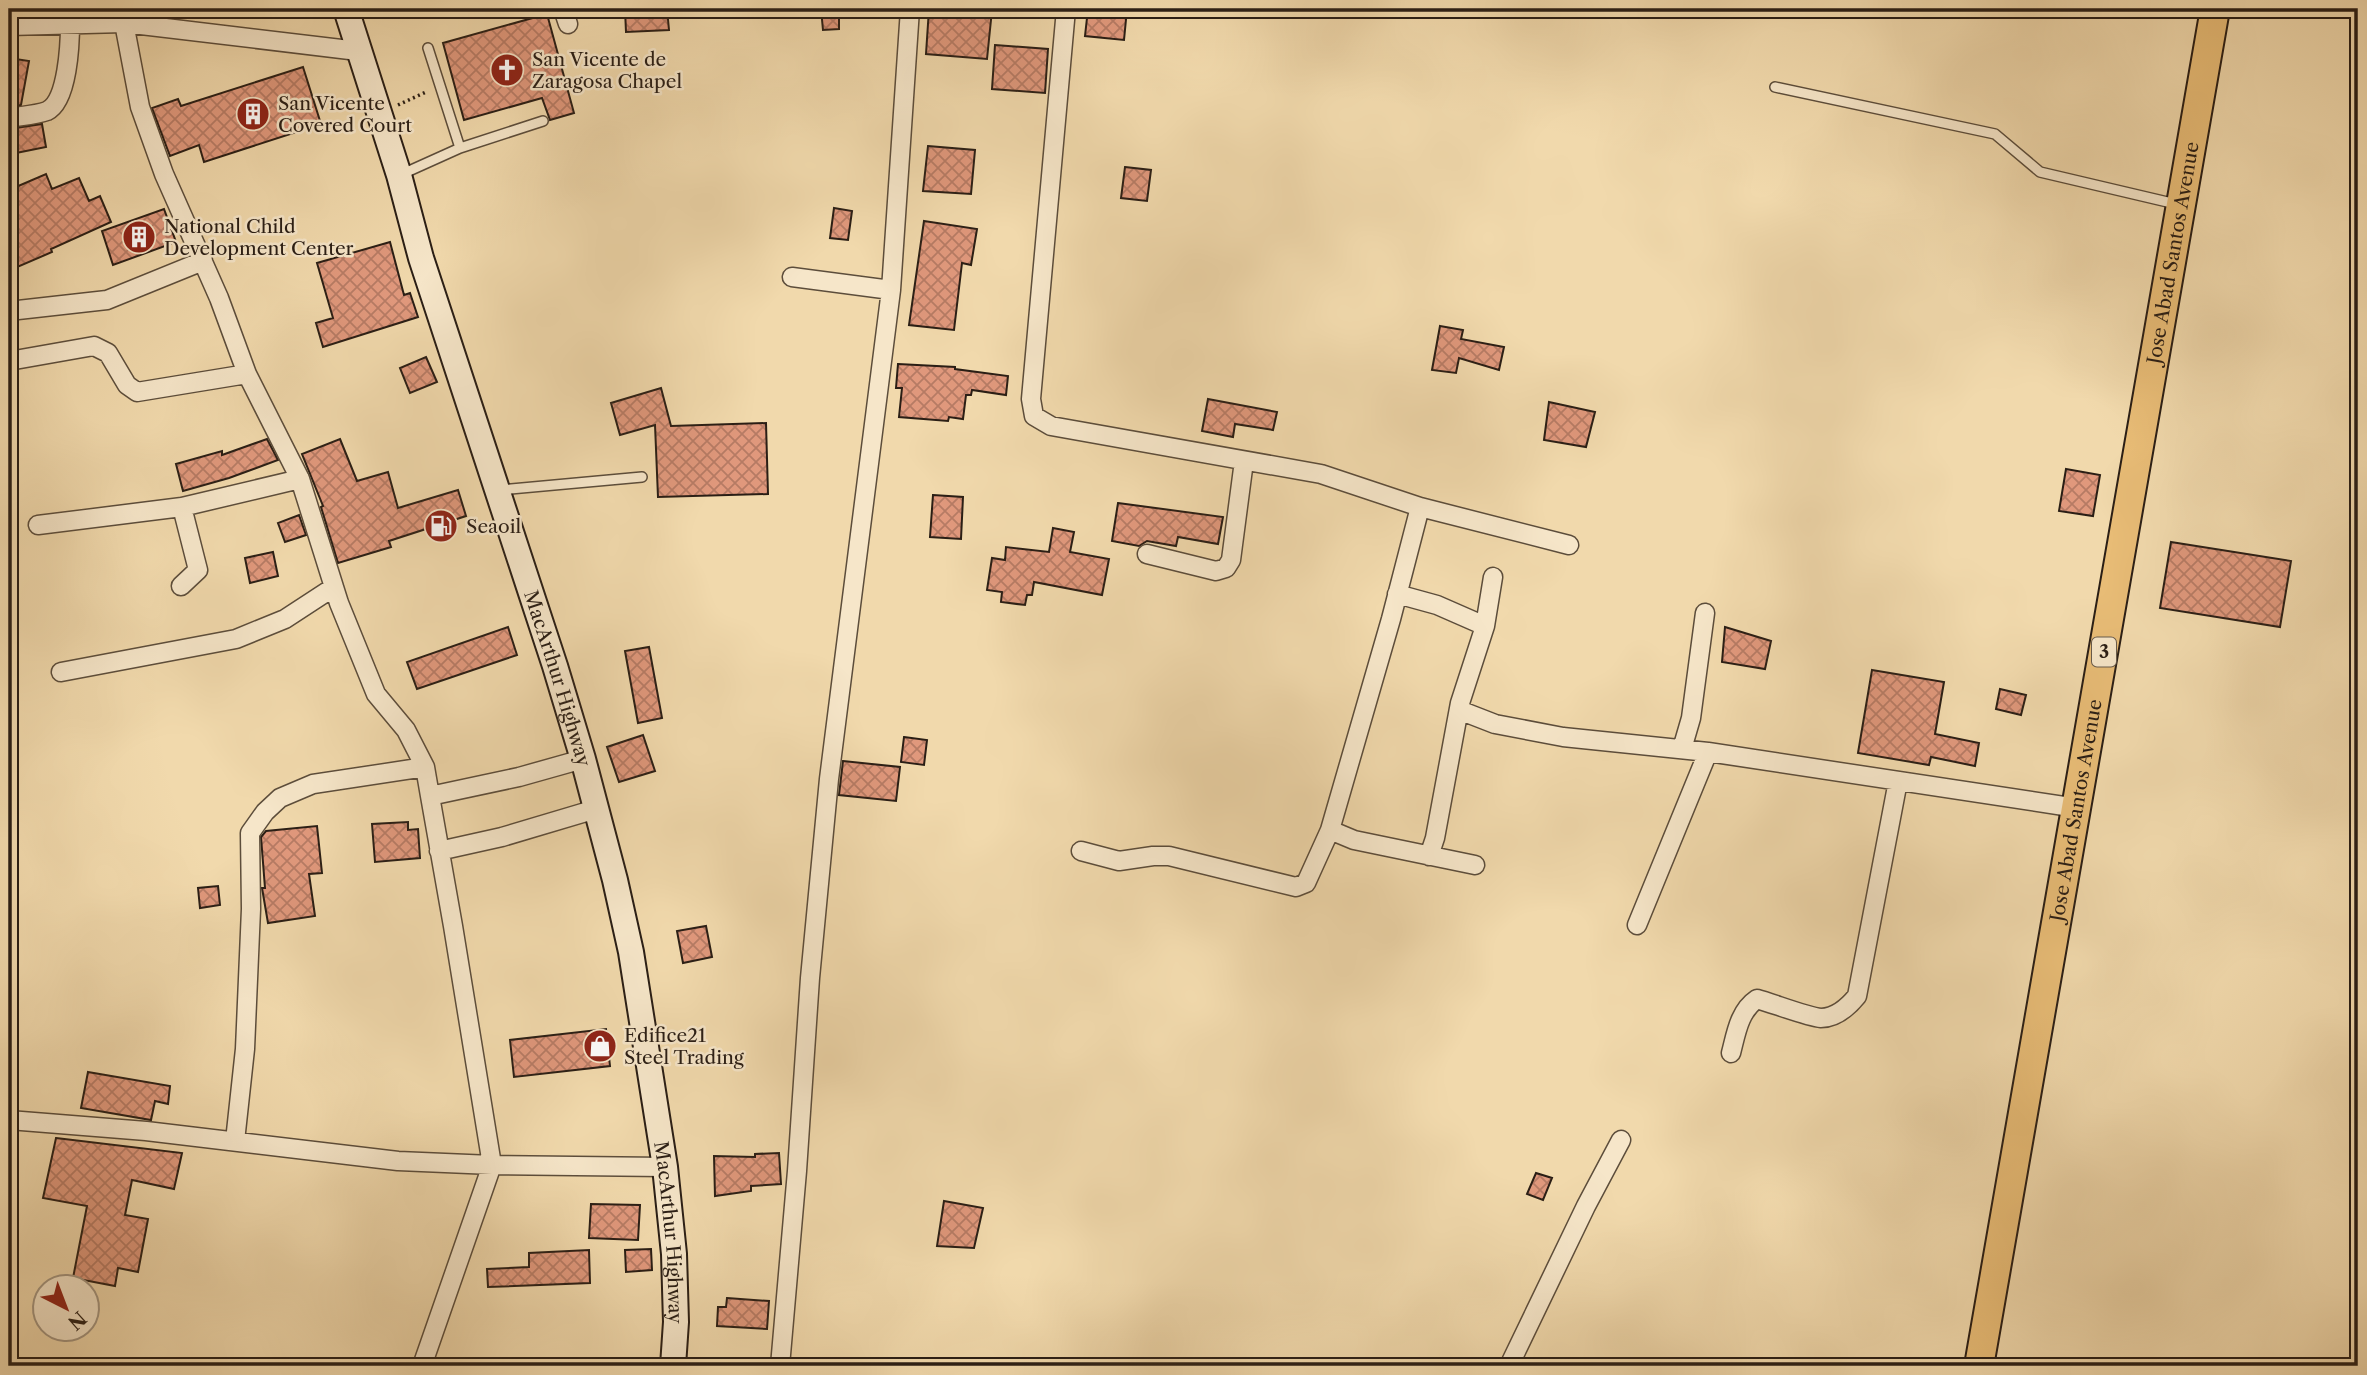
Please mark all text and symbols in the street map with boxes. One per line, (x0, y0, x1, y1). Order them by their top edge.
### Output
place label: San Vicente de Zaragosa Chapel (532, 48, 682, 93)
church icon: San Vicente de Zaragosa Chapel (488, 51, 526, 89)
place label: San Vicente Covered Court (278, 92, 412, 137)
building icon: San Vicente Covered Court (234, 95, 272, 133)
street label: Jose Abad Santos Avenue (2141, 140, 2203, 369)
place label: National Child Development Center (164, 215, 354, 260)
building icon: National Child Development Center (120, 218, 158, 256)
fuel station icon: Seaoil (422, 507, 460, 545)
place label: Seaoil (466, 515, 521, 538)
street label: MacArthur Highway (519, 587, 596, 769)
road number: 3 (2092, 638, 2116, 666)
street label: Jose Abad Santos Avenue (2044, 697, 2106, 926)
place label: Edifice21 Steel Trading (624, 1024, 745, 1069)
shop icon: Edifice21 Steel Trading (581, 1027, 619, 1065)
street label: MacArthur Highway (650, 1140, 688, 1325)
north arrow (32, 1274, 102, 1344)
text: N (63, 1306, 91, 1334)

